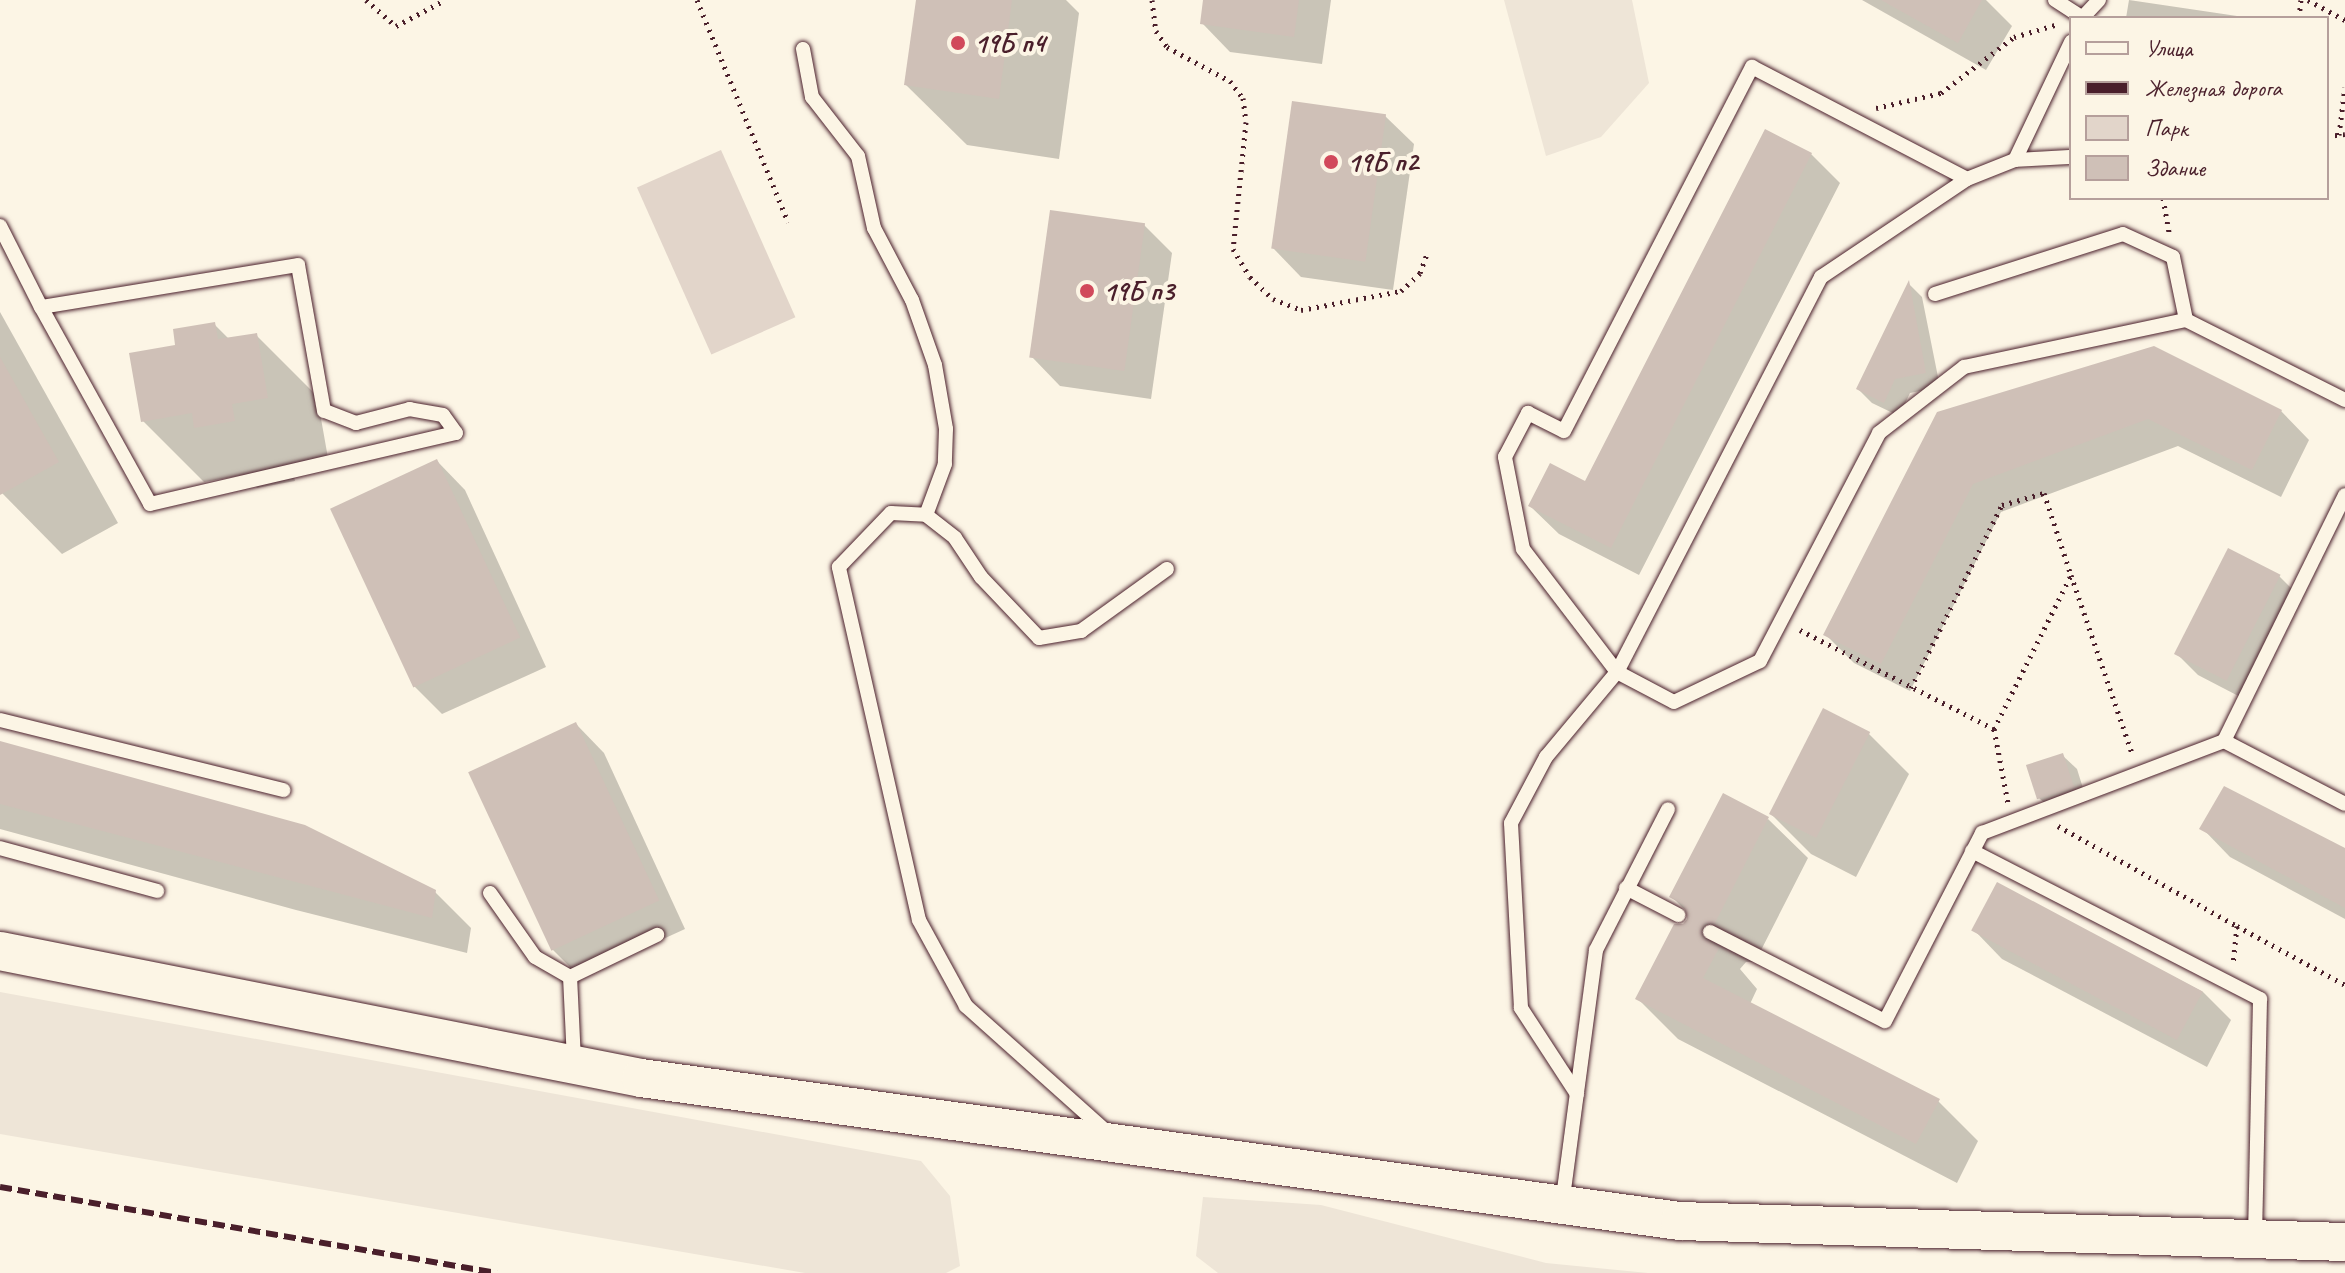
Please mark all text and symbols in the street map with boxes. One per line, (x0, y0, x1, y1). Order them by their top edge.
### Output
legend (2069, 16, 2329, 200)
place label: 19Б п4 (974, 26, 1045, 60)
text: Улица (2145, 33, 2193, 63)
marker: 19Б п4 (949, 34, 967, 52)
text: Железная дорога (2145, 73, 2282, 103)
text: Парк (2145, 113, 2188, 143)
place label: 19Б п2 (1347, 145, 1418, 179)
marker: 19Б п2 (1322, 153, 1340, 171)
text: Здание (2145, 153, 2205, 183)
place label: 19Б п3 (1103, 274, 1174, 308)
marker: 19Б п3 (1078, 282, 1096, 300)

